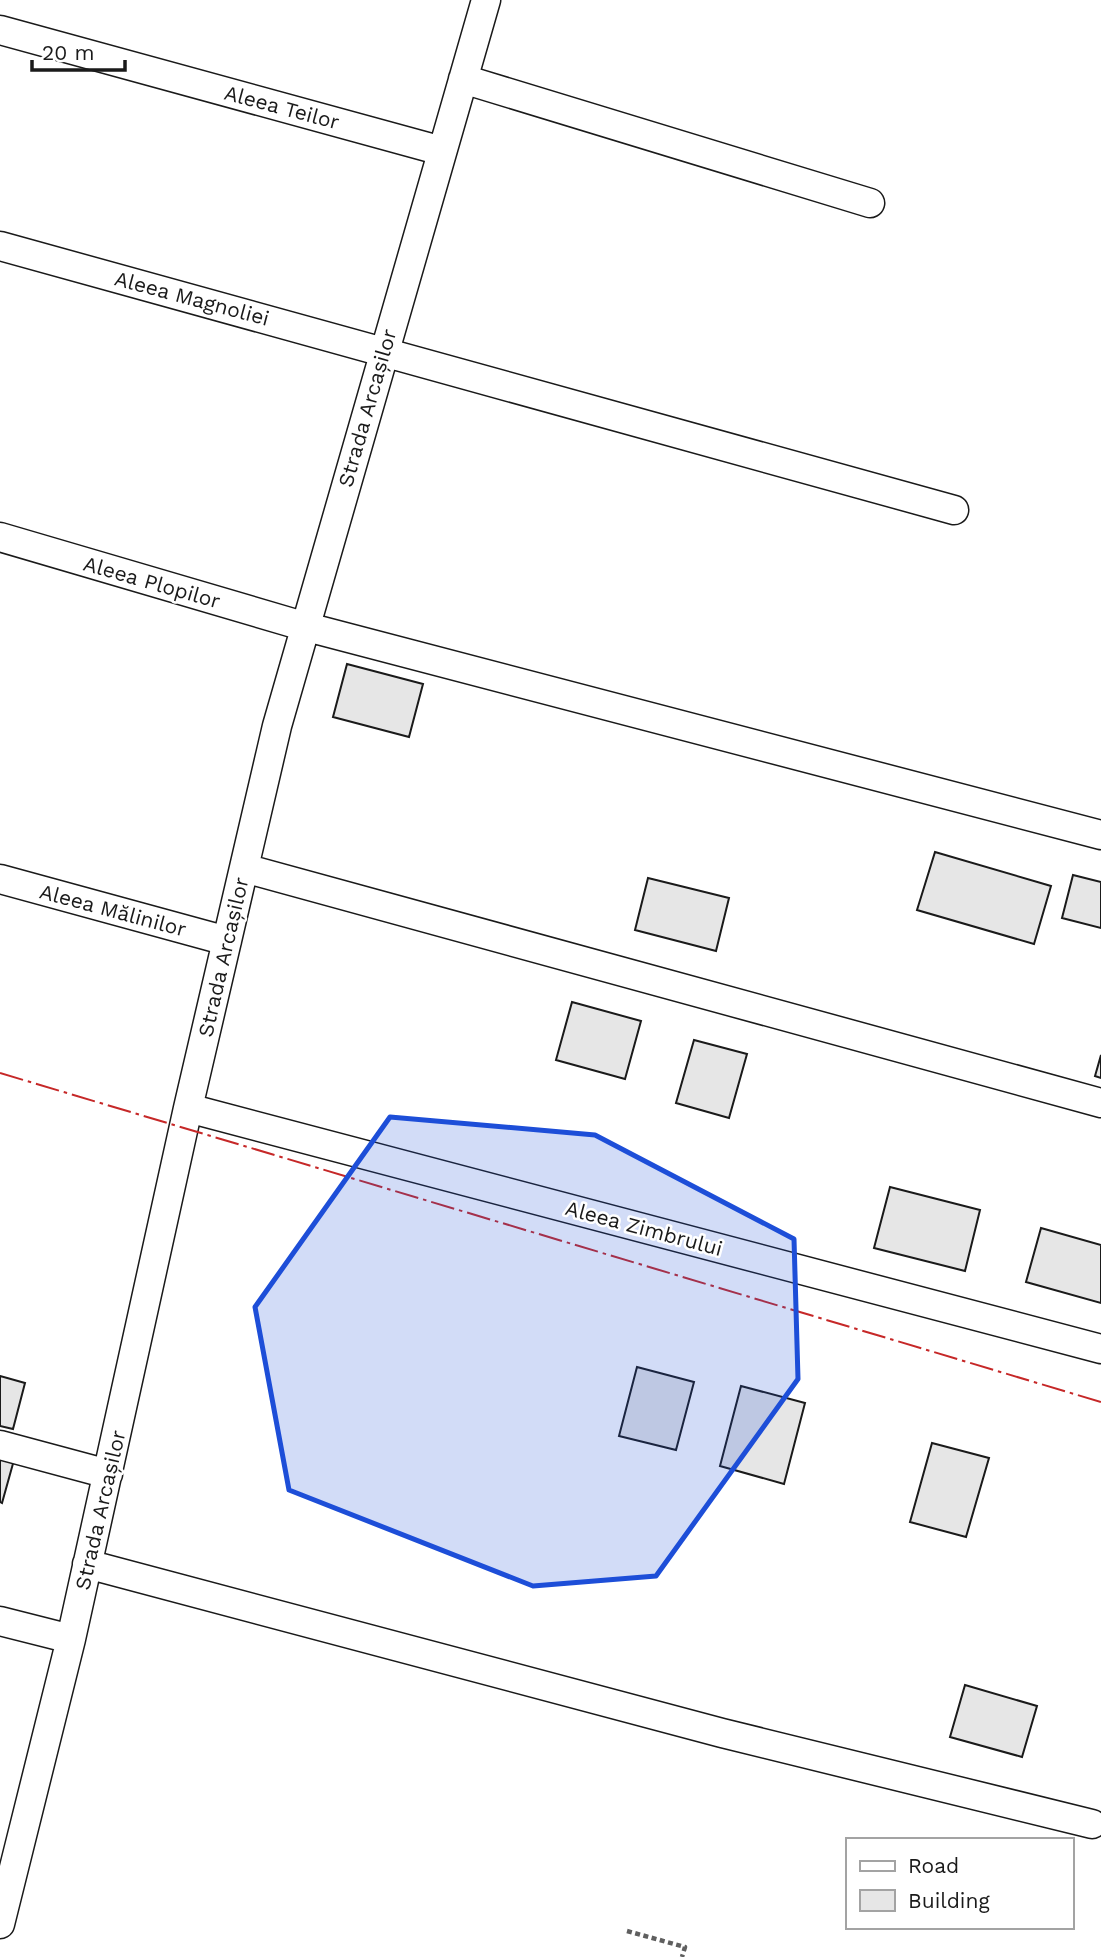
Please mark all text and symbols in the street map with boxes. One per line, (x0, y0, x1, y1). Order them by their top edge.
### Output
scale bar (32, 28, 124, 72)
text: 20 m (42, 40, 94, 65)
street label: Aleea Teilor (222, 80, 343, 134)
street label: Aleea Magnoliei (112, 265, 272, 331)
street label: Strada Arcașilor (332, 326, 402, 490)
street label: Aleea Plopilor (81, 551, 224, 614)
street label: Strada Arcașilor (192, 874, 254, 1039)
street label: Aleea Mălinilor (37, 878, 190, 942)
street label: Aleea Zimbrului (563, 1195, 725, 1261)
street label: Strada Arcașilor (69, 1427, 131, 1592)
legend (846, 1838, 1073, 1929)
text: Road (908, 1853, 959, 1878)
text: Building (908, 1888, 990, 1913)

